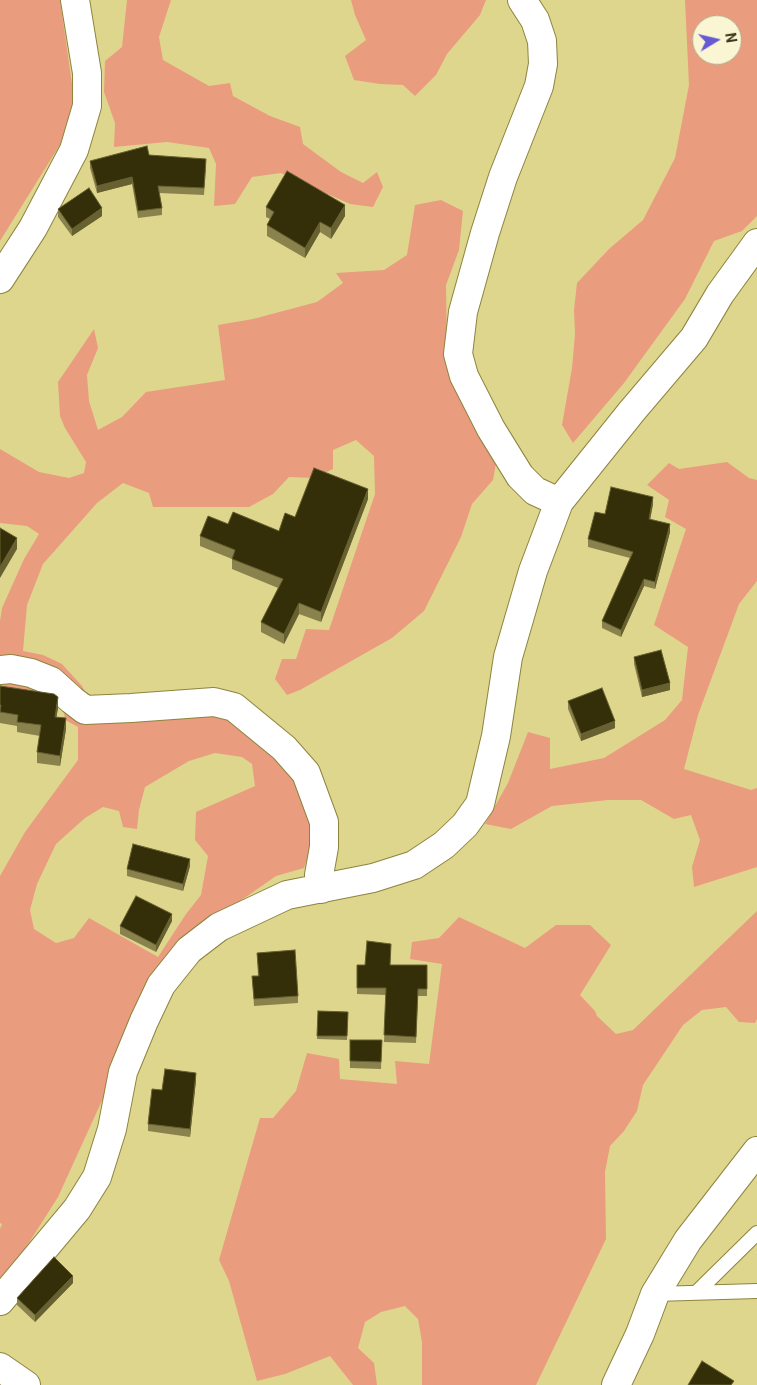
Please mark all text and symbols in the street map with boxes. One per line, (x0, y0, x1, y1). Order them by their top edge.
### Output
north arrow (692, 15, 742, 65)
text: N (722, 32, 740, 44)

